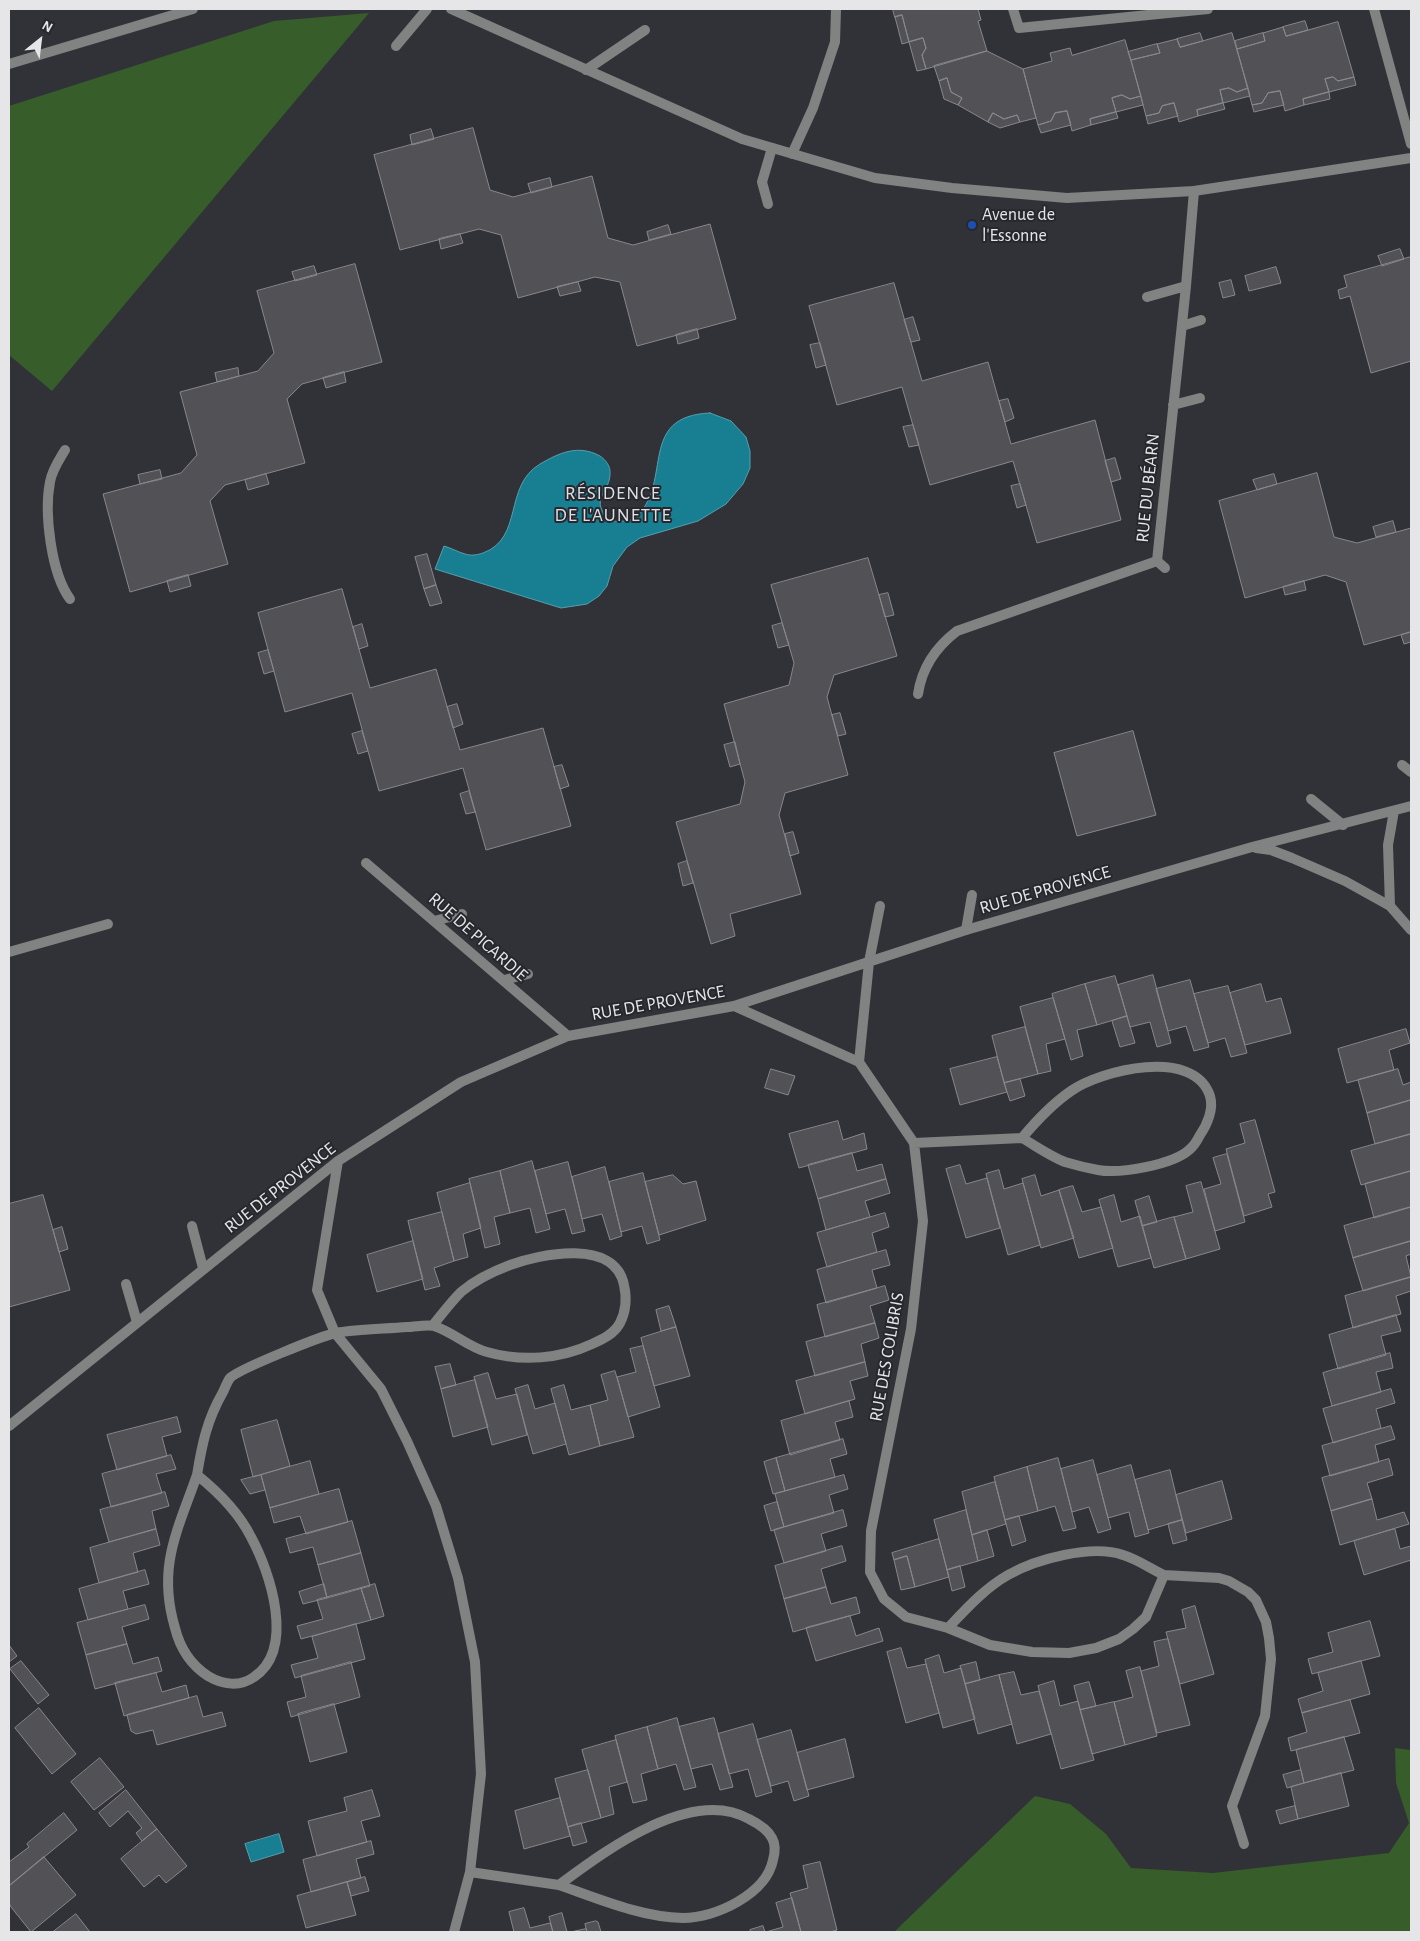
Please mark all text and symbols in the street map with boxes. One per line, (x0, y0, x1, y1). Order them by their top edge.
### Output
north arrow (15, 15, 65, 65)
text: N (40, 18, 55, 35)
place label: Avenue de l'Essonne (982, 204, 1055, 246)
marker: Avenue de l'Essonne (966, 219, 978, 231)
street label: RUE DU BÉARN (1132, 432, 1164, 544)
district label: RÉSIDENCE DE L'AUNETTE (553, 482, 673, 526)
street label: RUE DE PROVENCE (977, 861, 1113, 919)
street label: RUE DE PICARDIE (424, 888, 532, 986)
street label: RUE DE PROVENCE (590, 981, 726, 1025)
street label: RUE DE PROVENCE (220, 1138, 340, 1238)
street label: RUE DES COLIBRIS (865, 1291, 909, 1423)

